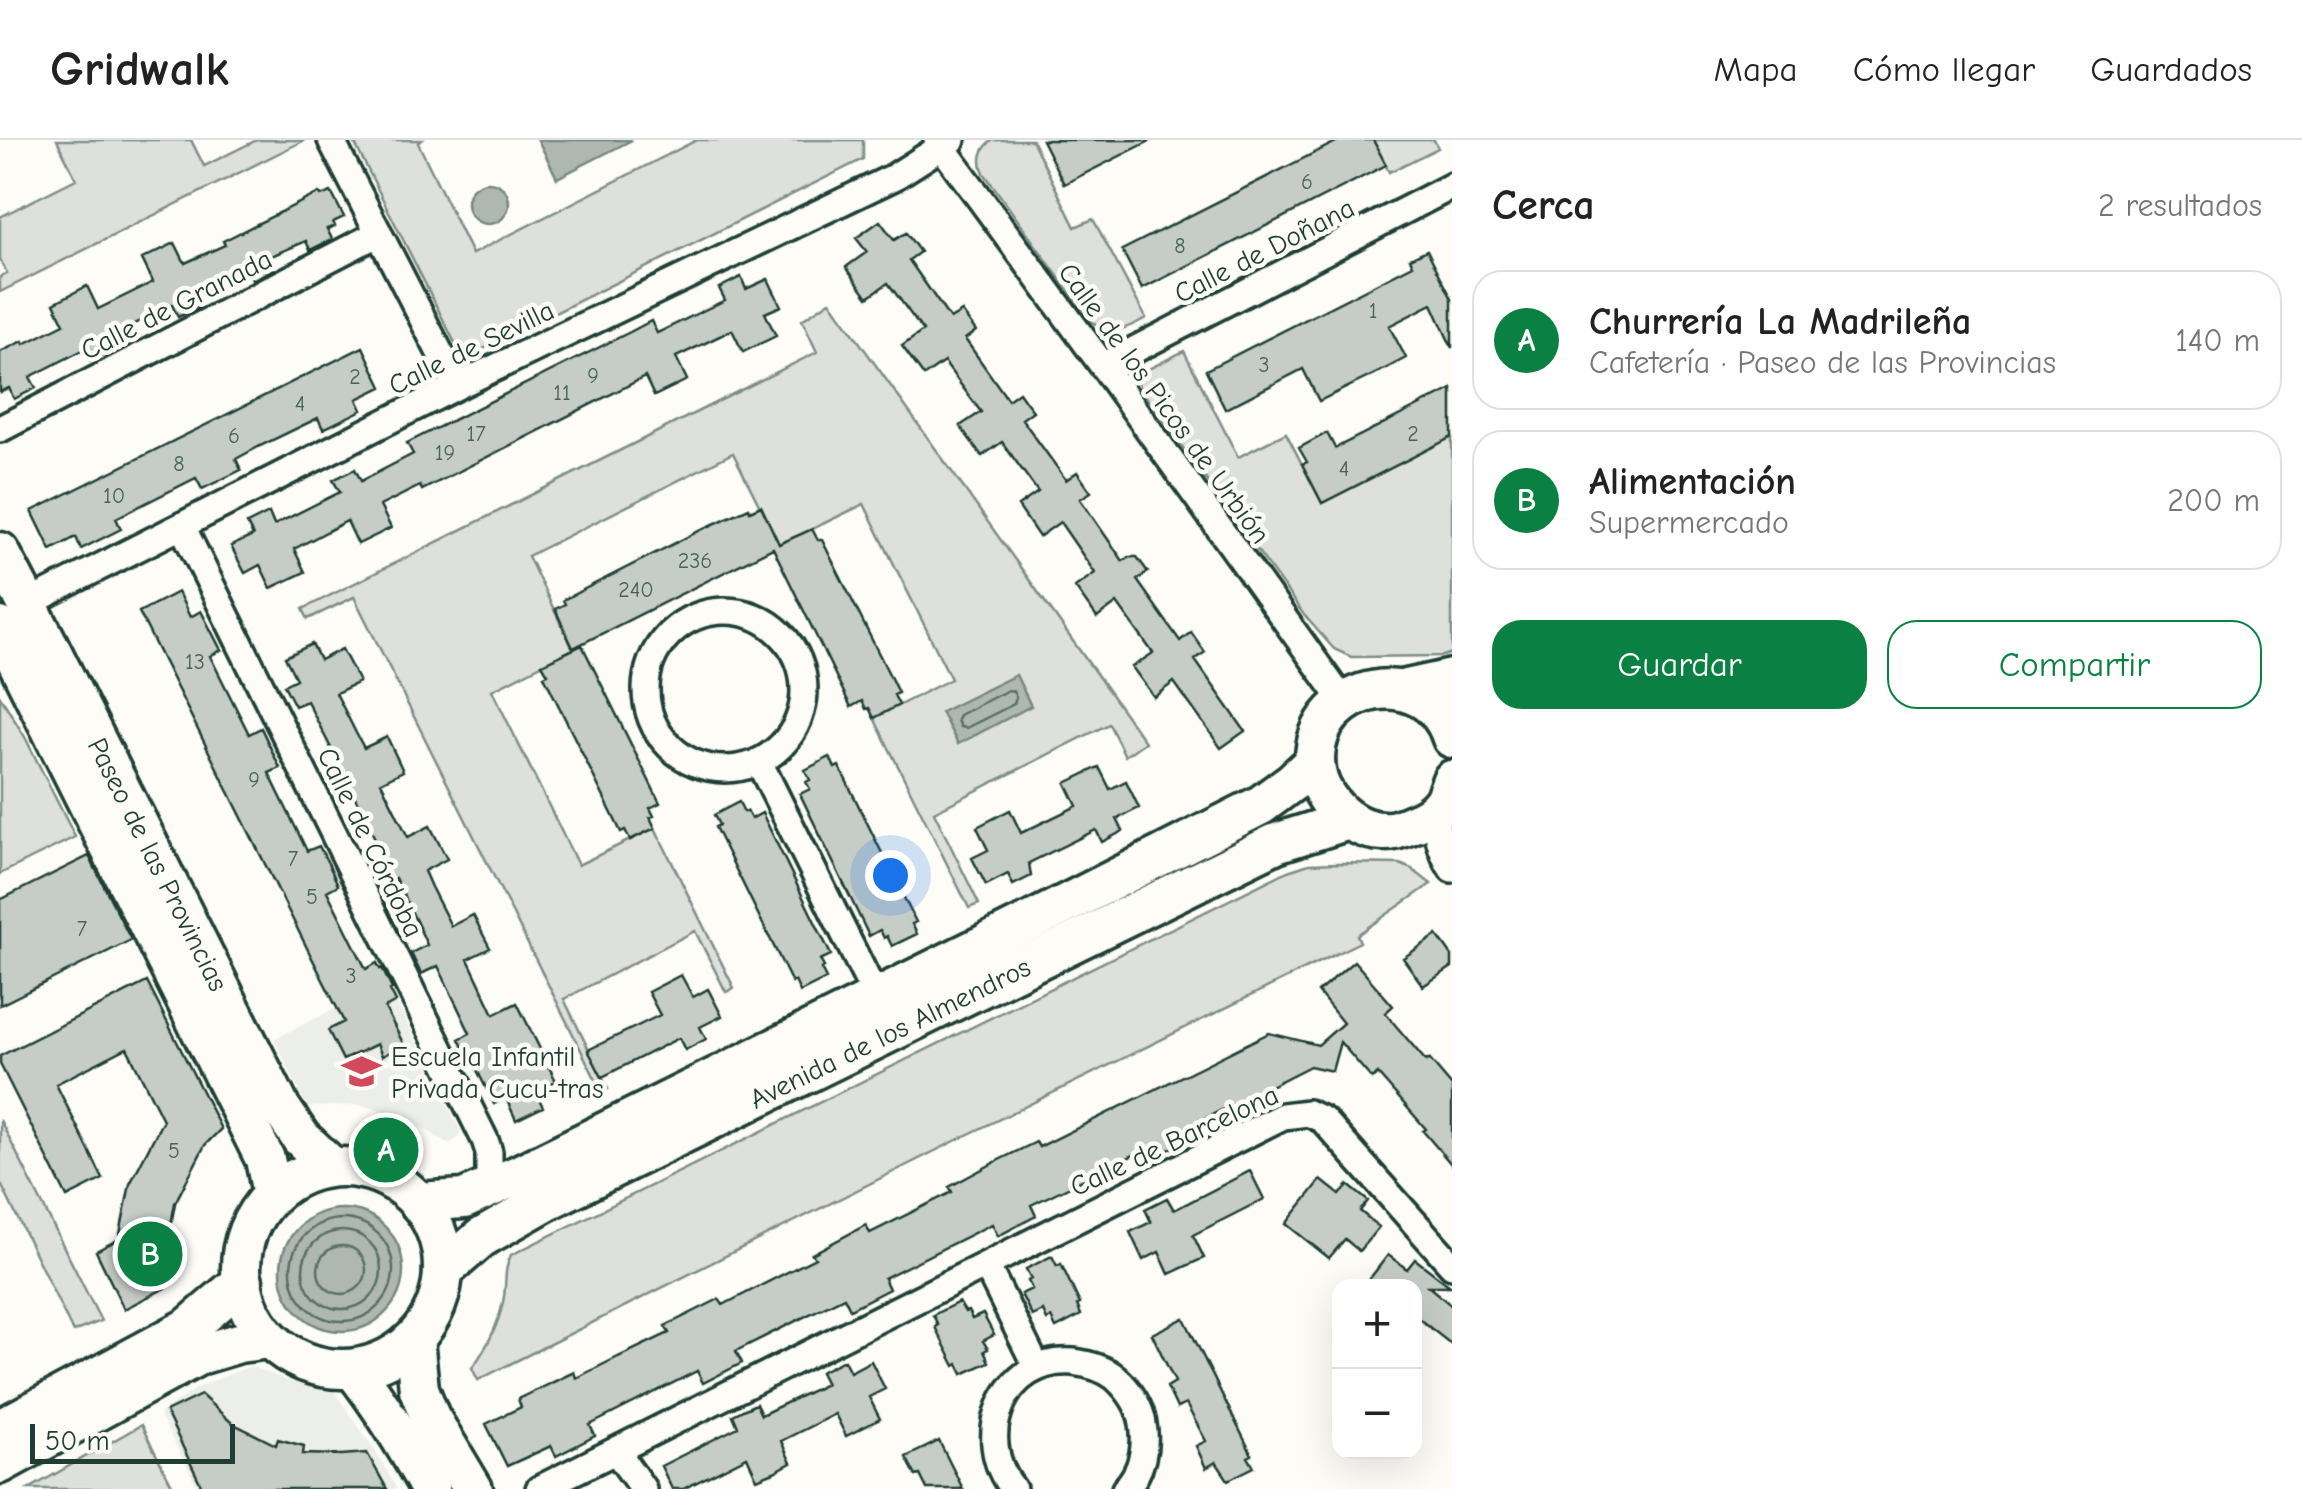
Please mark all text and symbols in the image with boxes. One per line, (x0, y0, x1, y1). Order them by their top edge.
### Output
text: Gridwalk (50, 42, 229, 97)
text: Mapa (1714, 49, 1798, 90)
text: Cómo llegar (1853, 49, 2035, 90)
text: Guardados (2090, 49, 2252, 90)
house number: 6 (1301, 169, 1313, 195)
text: Cerca (1492, 181, 1595, 230)
text: 2 resultados (2098, 187, 2262, 224)
street label: Calle de Doñana (1169, 192, 1360, 310)
house number: 8 (1174, 233, 1186, 259)
street label: Calle de Granada (76, 243, 277, 367)
street label: Calle de los Picos de Urbión (1052, 257, 1277, 550)
street label: Calle de Sevilla (384, 294, 559, 402)
house number: 1 (1369, 298, 1377, 324)
text: Churrería La Madrileña (1589, 300, 1971, 344)
text: A (1518, 322, 1535, 359)
text: 140 m (2175, 322, 2260, 359)
text: Cafetería · Paseo de las Provincias (1589, 344, 2056, 381)
house number: 3 (1258, 352, 1270, 378)
house number: 9 (587, 363, 599, 389)
house number: 2 (349, 364, 361, 390)
house number: 11 (553, 380, 571, 406)
house number: 4 (295, 391, 305, 417)
house number: 17 (466, 421, 486, 447)
house number: 2 (1407, 421, 1419, 447)
house number: 6 (228, 423, 240, 449)
house number: 19 (435, 440, 455, 466)
house number: 8 (173, 451, 185, 477)
house number: 4 (1339, 456, 1349, 482)
text: Alimentación (1589, 460, 1796, 504)
text: B (1517, 482, 1536, 519)
text: 200 m (2167, 482, 2260, 519)
house number: 10 (103, 483, 125, 509)
text: Supermercado (1589, 504, 1789, 541)
house number: 236 (678, 548, 712, 574)
house number: 240 (618, 577, 654, 603)
button: Guardar (1492, 620, 1867, 709)
button: Compartir (1887, 620, 2262, 709)
house number: 13 (185, 649, 205, 675)
street label: Paseo de las Provincias (81, 733, 234, 996)
street label: Calle de Córdoba (310, 742, 430, 942)
house number: 9 (248, 767, 260, 793)
house number: 7 (288, 846, 299, 872)
your location (865, 850, 916, 901)
house number: 5 (306, 884, 318, 910)
house number: 7 (77, 916, 88, 942)
street label: Avenida de los Almendros (745, 951, 1036, 1116)
house number: 3 (345, 963, 357, 989)
place label: Escuela Infantil Privada Cucu-tras (391, 1041, 604, 1105)
school or university icon: Escuela Infantil Privada Cucu-tras (340, 1051, 382, 1093)
street label: Calle de Barcelona (1065, 1079, 1284, 1203)
pin: A (354, 1112, 418, 1188)
house number: 5 (168, 1138, 180, 1164)
pin: B (118, 1216, 182, 1292)
map controls (1332, 1279, 1422, 1459)
button: + (1332, 1279, 1422, 1369)
button: − (1332, 1369, 1422, 1459)
scale bar (30, 1419, 235, 1464)
text: 50 m (45, 1425, 110, 1457)

